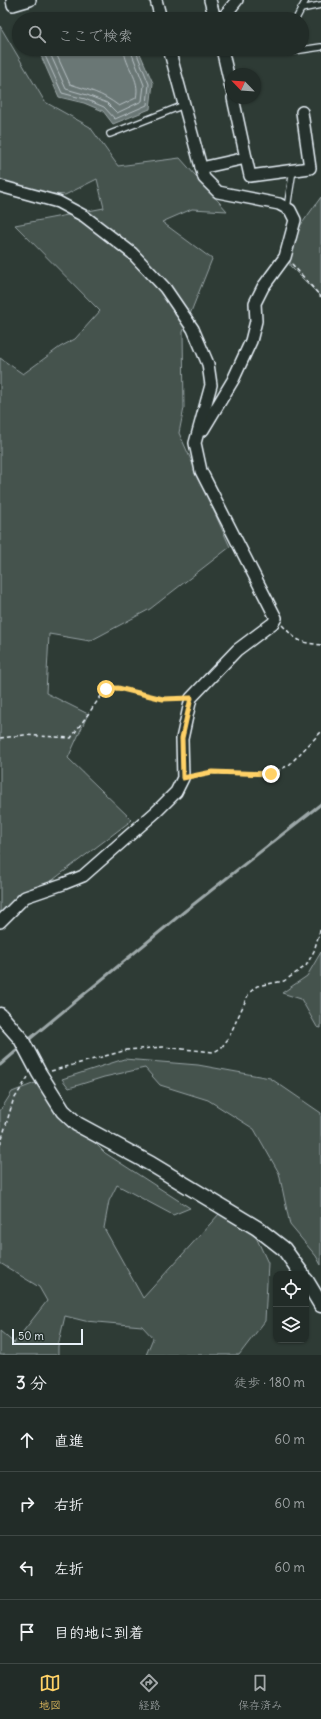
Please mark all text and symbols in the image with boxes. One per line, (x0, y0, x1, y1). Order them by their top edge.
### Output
search box (12, 12, 309, 56)
icon: search (26, 23, 48, 45)
text: ここで検索 (58, 26, 133, 45)
north arrow (225, 68, 261, 104)
route start (97, 680, 115, 698)
route end (262, 765, 280, 783)
map controls (273, 1271, 309, 1343)
button: locate (273, 1271, 309, 1307)
button: layers (273, 1307, 309, 1343)
scale bar (12, 1327, 83, 1346)
text: 50 m (18, 1329, 44, 1343)
text: 3 分 (16, 1372, 47, 1394)
text: 徒歩 · 180 m (234, 1374, 305, 1391)
icon: ahead (16, 1429, 38, 1451)
text: 直進 (54, 1431, 84, 1450)
text: 60 m (274, 1431, 305, 1448)
icon: right (16, 1493, 38, 1515)
text: 右折 (54, 1495, 84, 1514)
text: 60 m (274, 1495, 305, 1512)
icon: left (16, 1557, 38, 1579)
text: 左折 (54, 1559, 84, 1578)
text: 60 m (274, 1559, 305, 1576)
icon: arrive (16, 1621, 38, 1643)
text: 目的地に到着 (54, 1623, 144, 1642)
tab: 地図 (39, 1672, 61, 1712)
tab: 経路 (138, 1672, 160, 1712)
tab: 保存済み (238, 1672, 282, 1712)

